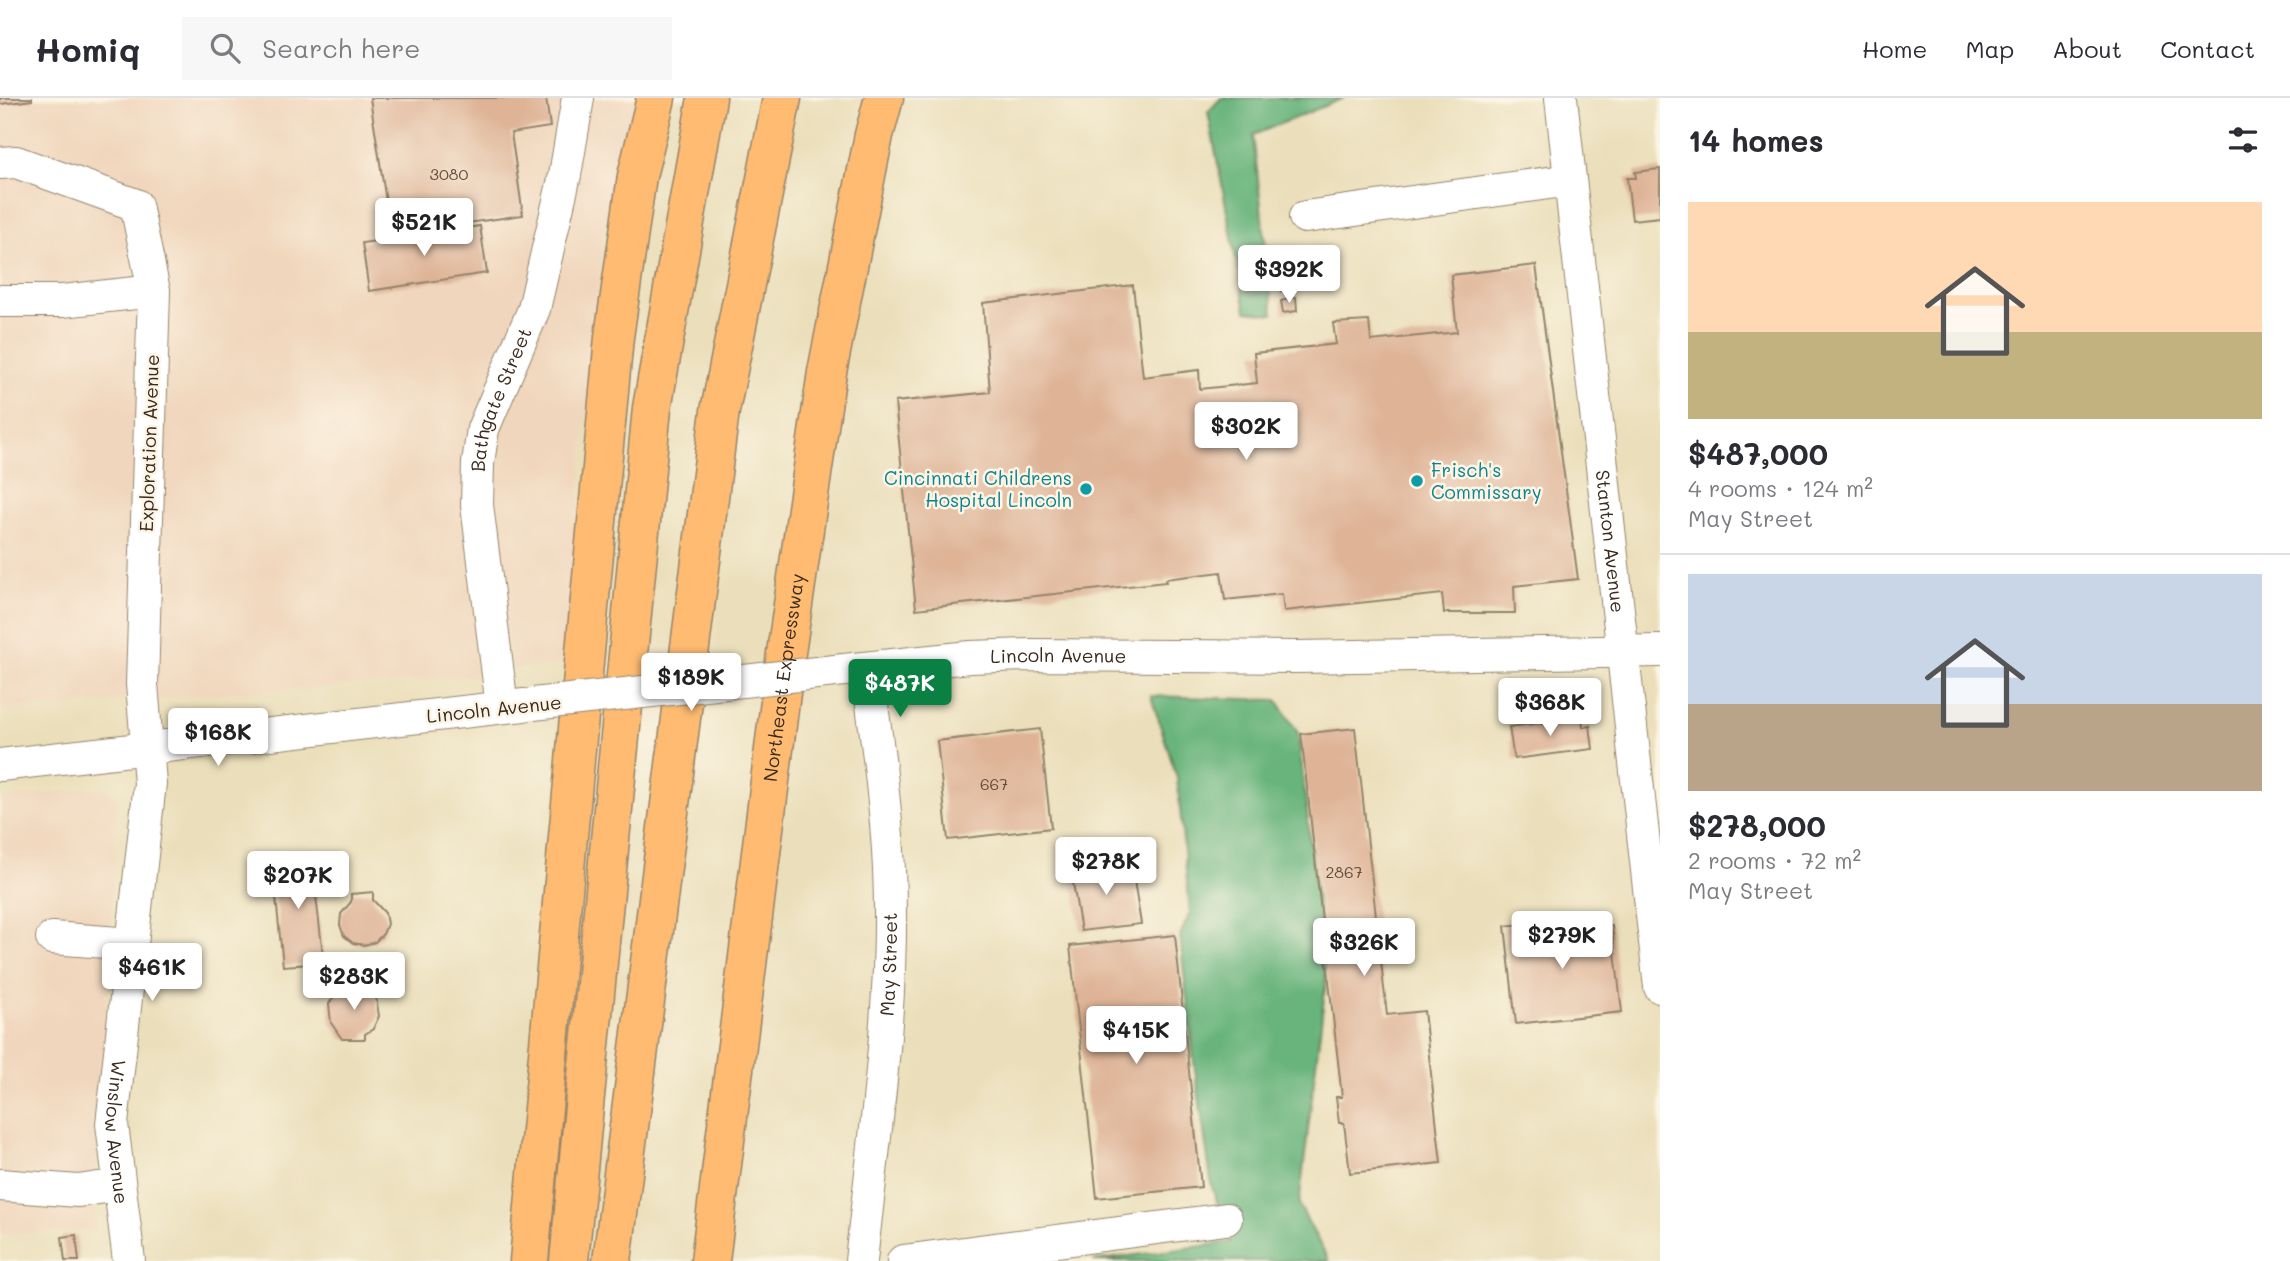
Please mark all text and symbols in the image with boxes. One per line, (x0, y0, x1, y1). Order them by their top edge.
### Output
search box (182, 17, 672, 80)
text: Homiq (35, 27, 140, 70)
icon: search (206, 29, 244, 67)
text: Search here (262, 31, 420, 65)
text: Home (1862, 33, 1927, 64)
text: Map (1965, 33, 2014, 64)
text: About (2052, 33, 2122, 64)
text: Contact (2160, 33, 2255, 64)
text: 14 homes (1688, 120, 1824, 160)
icon: filters (2224, 121, 2262, 159)
house number: 3080 (430, 163, 469, 184)
pin: $521K (375, 198, 473, 258)
text: $521K (391, 206, 457, 236)
pin: $392K (1240, 246, 1338, 305)
icon: home (1912, 248, 2038, 374)
text: $392K (1254, 253, 1324, 283)
street label: Bathgate Street (465, 323, 537, 472)
street label: Exploration Avenue (133, 354, 164, 532)
pin: $302K (1197, 402, 1295, 462)
text: $302K (1211, 410, 1281, 440)
text: $487,000 (1688, 433, 1828, 473)
place label: Frisch's Commissary (1431, 457, 1542, 504)
place label: Cincinnati Childrens Hospital Lincoln (884, 465, 1072, 512)
street label: Stanton Avenue (1590, 469, 1631, 614)
marker: Frisch's Commissary (1409, 473, 1425, 489)
text: 4 rooms · 124 m² (1688, 473, 1873, 503)
marker: Cincinnati Childrens Hospital Lincoln (1078, 481, 1094, 497)
text: May Street (1688, 503, 1813, 533)
street label: Northeast Expressway (757, 572, 809, 783)
icon: home (1912, 620, 2038, 746)
street label: Lincoln Avenue (990, 642, 1126, 668)
pin: $189K (642, 654, 740, 713)
pin: $487K (851, 660, 949, 719)
text: $189K (657, 661, 725, 691)
text: $487K (864, 667, 936, 697)
pin: $368K (1501, 678, 1599, 738)
text: $368K (1514, 686, 1586, 716)
street label: Lincoln Avenue (425, 689, 563, 728)
pin: $168K (169, 708, 267, 768)
text: $168K (184, 716, 252, 746)
house number: 667 (980, 773, 1008, 794)
text: $278,000 (1688, 805, 1826, 845)
pin: $278K (1057, 838, 1155, 897)
text: $278K (1071, 845, 1141, 875)
text: 2 rooms · 72 m² (1688, 845, 1861, 875)
pin: $207K (249, 852, 347, 911)
text: $207K (263, 859, 333, 889)
house number: 2867 (1325, 861, 1363, 882)
text: May Street (1688, 875, 1813, 905)
pin: $279K (1513, 912, 1611, 971)
street label: May Street (874, 913, 902, 1017)
pin: $326K (1315, 918, 1413, 978)
text: $279K (1528, 919, 1596, 949)
text: $326K (1329, 926, 1399, 956)
pin: $461K (103, 944, 201, 1003)
text: $461K (118, 951, 186, 981)
pin: $283K (305, 953, 403, 1012)
text: $283K (319, 960, 389, 990)
pin: $415K (1087, 1006, 1185, 1066)
text: $415K (1102, 1014, 1170, 1044)
street label: Winslow Avenue (99, 1058, 135, 1205)

